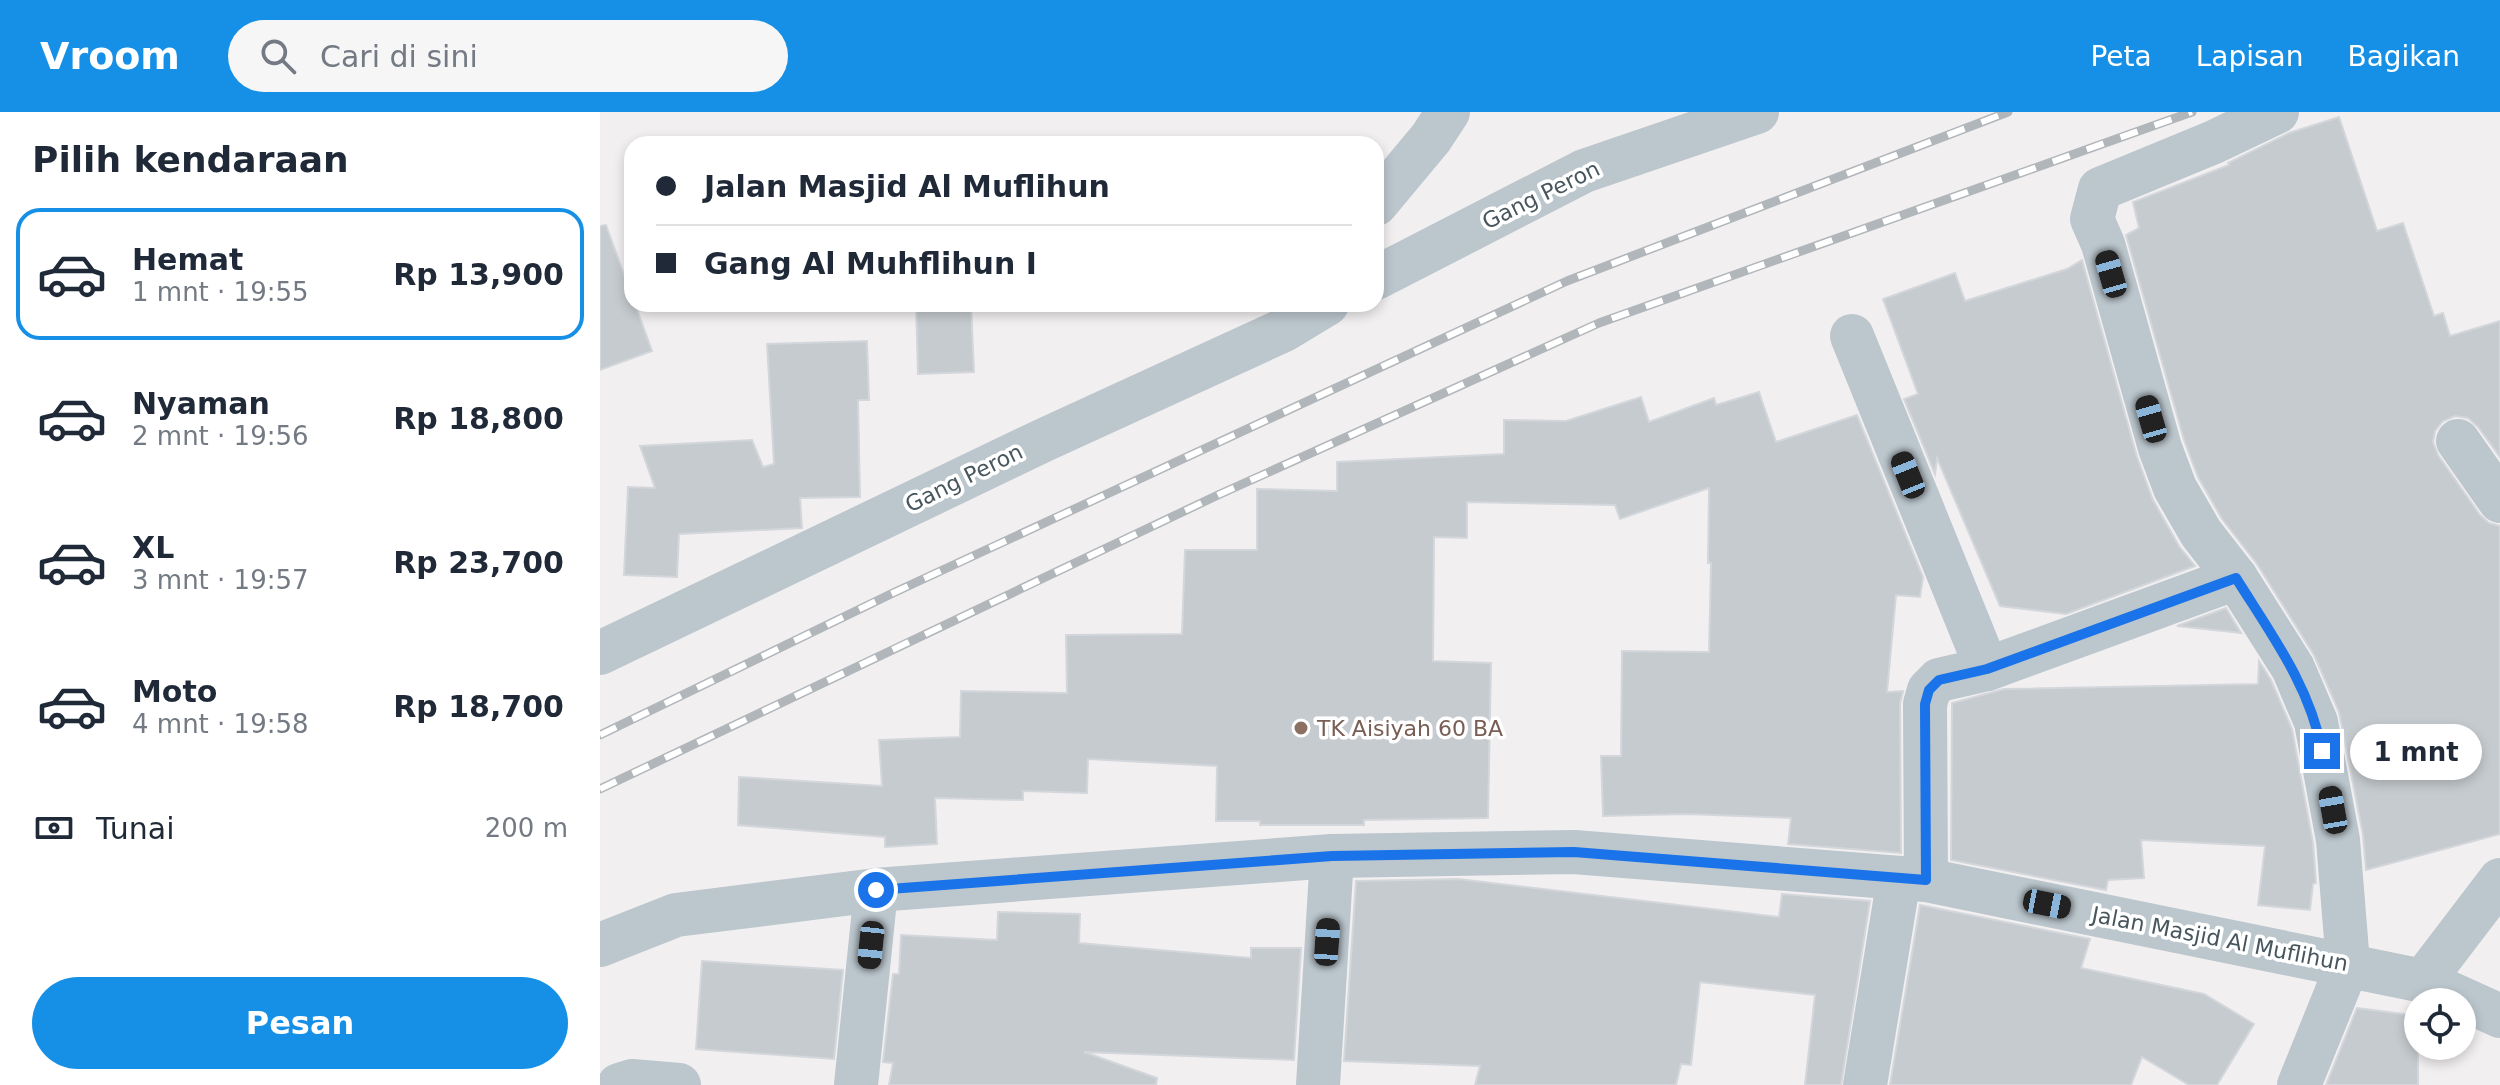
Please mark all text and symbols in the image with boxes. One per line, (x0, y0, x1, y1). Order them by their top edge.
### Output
search box (228, 20, 788, 92)
text: Vroom (40, 34, 180, 78)
icon: search (256, 34, 300, 78)
text: Cari di sini (320, 39, 478, 74)
text: Peta (2090, 40, 2152, 73)
text: Lapisan (2196, 40, 2303, 73)
text: Bagikan (2347, 40, 2460, 73)
text: Pilih kendaraan (32, 139, 349, 180)
street label: Gang Peron (1478, 156, 1604, 234)
text: Jalan Masjid Al Muflihun (704, 169, 1110, 204)
icon: car (36, 238, 108, 310)
text: Hemat (132, 242, 243, 277)
text: Gang Al Muhflihun I (704, 246, 1037, 281)
car (2093, 248, 2129, 300)
text: Rp 13,900 (393, 257, 564, 292)
text: 1 mnt · 19:55 (132, 277, 309, 307)
icon: car (36, 382, 108, 454)
text: Nyaman (132, 386, 270, 421)
car (2133, 393, 2169, 445)
text: Rp 18,800 (393, 401, 564, 436)
text: 2 mnt · 19:56 (132, 421, 309, 451)
street label: Gang Peron (901, 439, 1027, 517)
car (1888, 448, 1928, 502)
icon: car (36, 526, 108, 598)
text: XL (132, 530, 174, 565)
text: Rp 23,700 (393, 545, 564, 580)
text: 3 mnt · 19:57 (132, 565, 309, 595)
icon: car (36, 670, 108, 742)
text: Moto (132, 674, 217, 709)
text: Rp 18,700 (393, 689, 564, 724)
text: 4 mnt · 19:58 (132, 709, 309, 739)
place label: TK Aisiyah 60 BA (1316, 716, 1503, 741)
marker: TK Aisiyah 60 BA (1292, 719, 1310, 737)
callout: 1 mnt (2350, 723, 2482, 779)
route end (2304, 733, 2340, 769)
text: 1 mnt (2373, 737, 2459, 767)
car (2317, 784, 2349, 836)
icon: cash (32, 806, 76, 850)
text: Tunai (96, 811, 175, 846)
text: 200 m (485, 813, 568, 843)
route start (858, 872, 894, 908)
car (2021, 888, 2073, 920)
street label: Jalan Masjid Al Muflihun (2088, 901, 2350, 976)
car (1313, 917, 1341, 967)
car (857, 920, 885, 970)
button: Pesan (32, 977, 568, 1069)
map controls (2404, 988, 2476, 1060)
button: locate (2404, 988, 2476, 1060)

